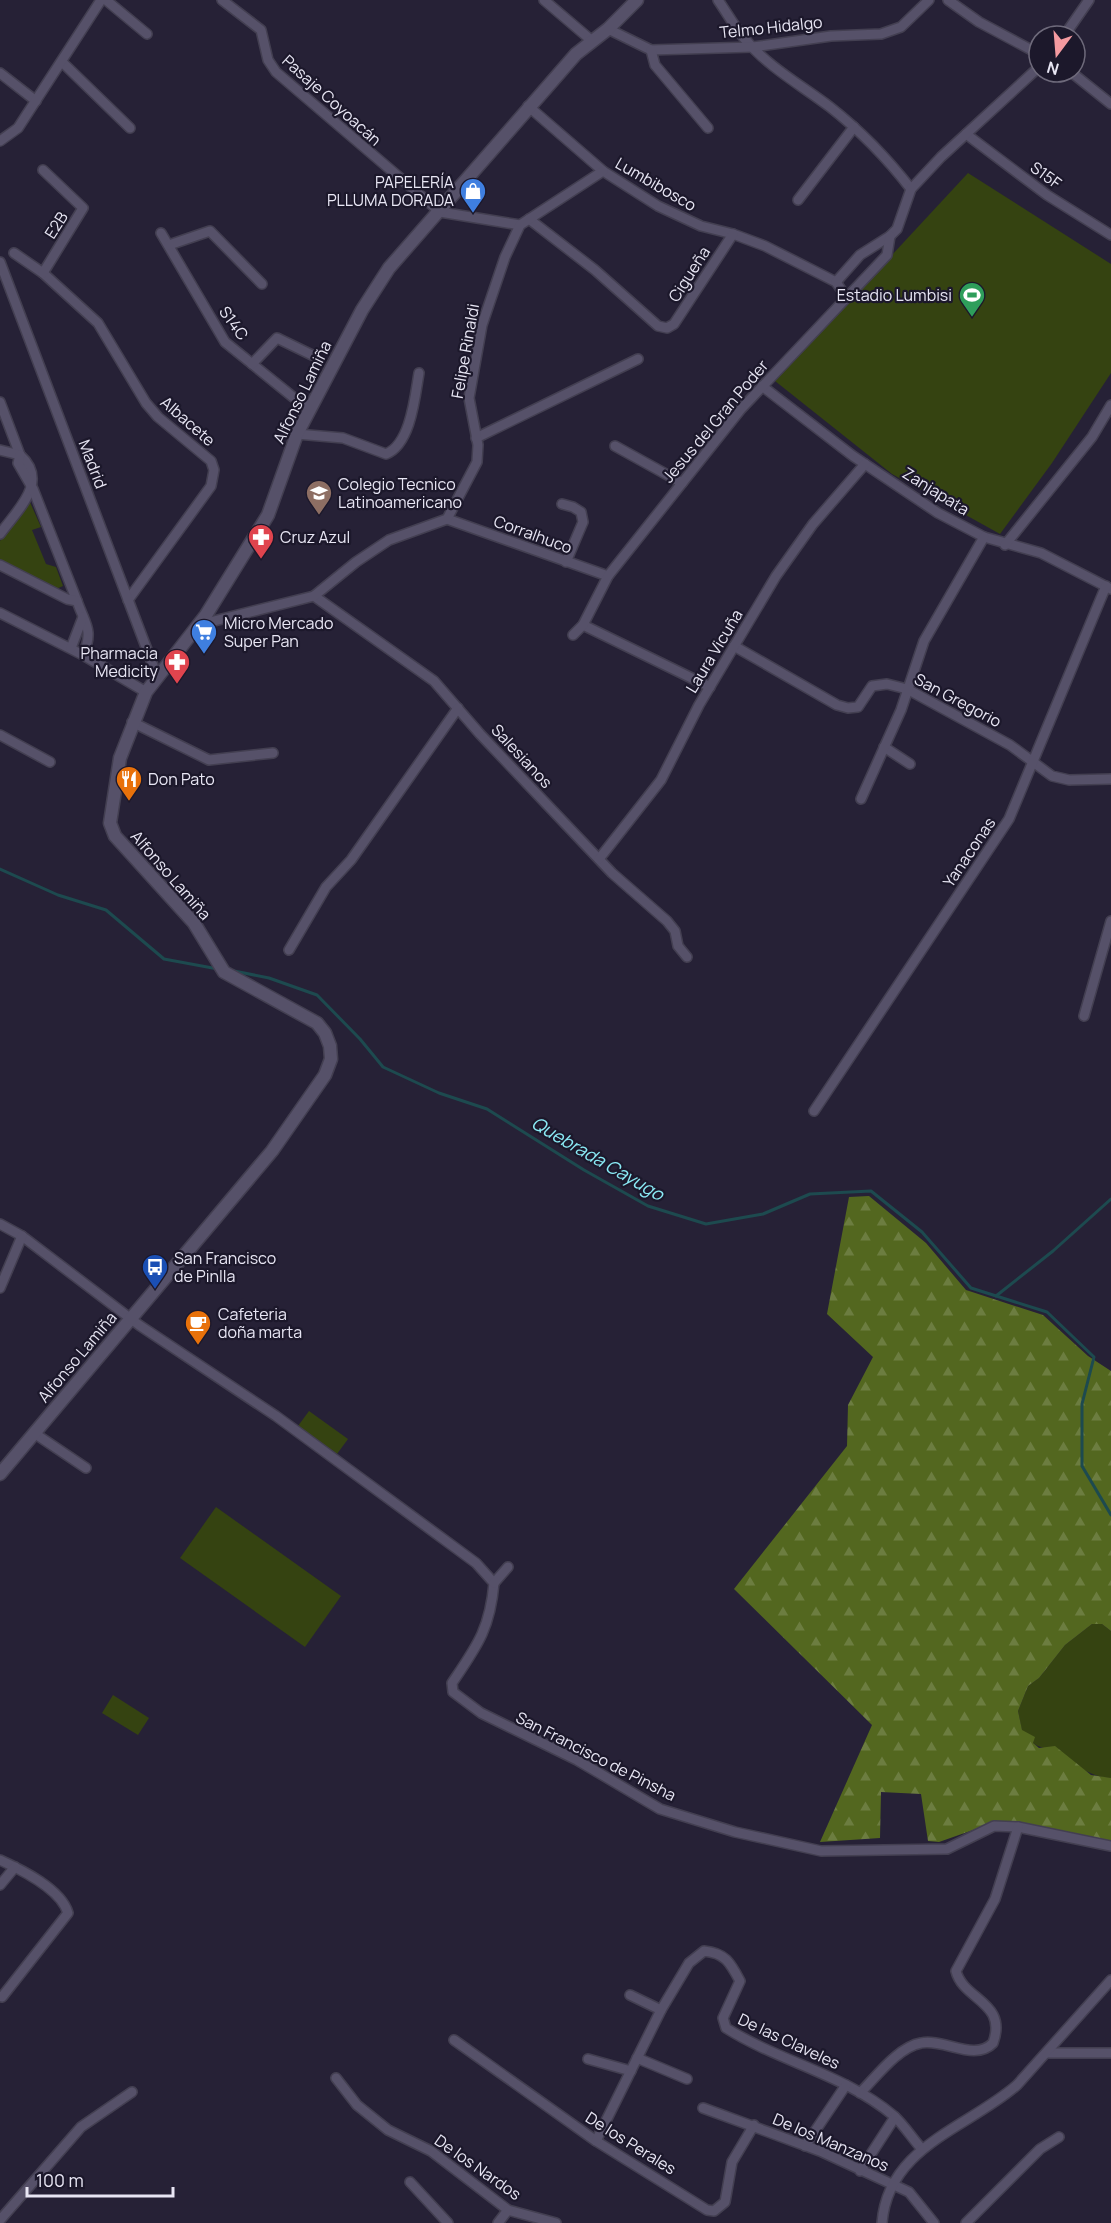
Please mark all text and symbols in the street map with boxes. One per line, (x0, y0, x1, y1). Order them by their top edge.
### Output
street label: Telmo Hidalgo (719, 11, 823, 43)
north arrow (1027, 24, 1087, 84)
street label: Pasaje Coyoacán (278, 50, 386, 150)
text: N (1044, 56, 1061, 81)
street label: Lumbibosco (612, 152, 700, 216)
street label: S15F (1026, 156, 1066, 194)
place label: PAPELERÍA PLLUMA DORADA (327, 171, 454, 211)
shop icon: PAPELERÍA PLLUMA DORADA (458, 176, 488, 214)
street label: E2B (39, 207, 73, 243)
street label: Cigueña (663, 242, 715, 306)
sports icon: Estadio Lumbisi (957, 280, 987, 318)
place label: Estadio Lumbisi (837, 284, 952, 306)
street label: S14C (214, 302, 254, 344)
street label: Felipe Rinaldi (446, 302, 484, 400)
street label: Alfonso Lamiña (268, 337, 336, 447)
street label: Jesus del Gran Poder (657, 355, 773, 487)
street label: Albacete (156, 391, 220, 451)
street label: Madrid (74, 436, 112, 492)
street label: Zanjapata (898, 462, 974, 520)
place label: Colegio Tecnico Latinoamericano (338, 473, 462, 513)
school or university icon: Colegio Tecnico Latinoamericano (304, 478, 334, 516)
street label: Corralhuco (491, 510, 575, 558)
pharmacy icon: Cruz Azul (246, 522, 276, 560)
place label: Cruz Azul (280, 526, 350, 548)
street label: Laura Vicuña (680, 605, 748, 697)
place label: Micro Mercado Super Pan (224, 612, 333, 652)
supermarket icon: Micro Mercado Super Pan (189, 617, 219, 655)
place label: Pharmacia Medicity (80, 642, 159, 682)
pharmacy icon: Pharmacia Medicity (162, 647, 192, 685)
street label: San Gregorio (911, 668, 1005, 732)
street label: Salesianos (487, 719, 557, 793)
restaurant icon: Don Pato (114, 764, 144, 802)
place label: Don Pato (148, 768, 215, 790)
street label: Yanaconas (938, 813, 1000, 891)
street label: Alfonso Lamiña (126, 826, 216, 924)
water label: Quebrada Cayugo (527, 1110, 670, 1206)
place label: San Francisco de Pinlla (174, 1247, 276, 1287)
bus stop icon: San Francisco de Pinlla (140, 1252, 170, 1290)
place label: Cafeteria doña marta (218, 1303, 302, 1343)
street label: Alfonso Lamiña (33, 1307, 121, 1407)
cafe icon: Cafeteria doña marta (183, 1308, 213, 1346)
street label: San Francisco de Pinsha (512, 1706, 680, 1806)
street label: De las Claveles (735, 2008, 843, 2074)
street label: De los Perales (582, 2106, 680, 2180)
street label: De los Manzanos (770, 2108, 892, 2176)
street label: De los Nardos (430, 2129, 526, 2205)
scale bar (27, 2160, 172, 2198)
text: 100 m (36, 2168, 84, 2192)

